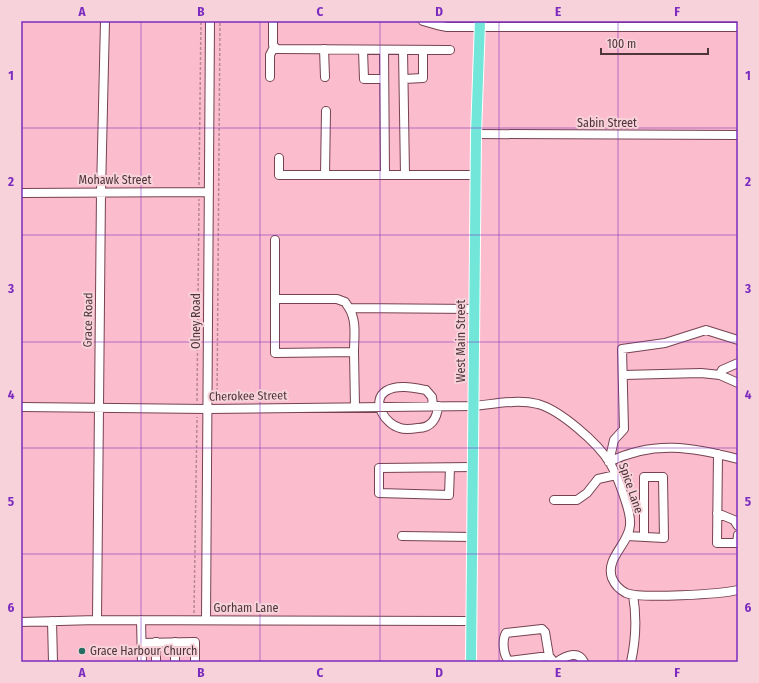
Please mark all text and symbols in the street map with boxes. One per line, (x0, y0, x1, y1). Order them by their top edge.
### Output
text: A (77, 4, 86, 19)
text: B (197, 4, 205, 19)
text: C (317, 4, 324, 19)
text: D (435, 4, 443, 19)
text: E (555, 4, 561, 19)
text: F (674, 4, 680, 19)
scale bar (601, 30, 708, 56)
text: 100 m (607, 37, 636, 51)
text: 1 (8, 68, 14, 83)
text: 1 (745, 68, 751, 83)
street label: Sabin Street (577, 116, 637, 130)
street label: Mohawk Street (79, 173, 151, 187)
text: 2 (7, 174, 14, 189)
text: 2 (744, 174, 751, 189)
text: 3 (7, 281, 14, 296)
text: 3 (744, 281, 751, 296)
street label: Grace Road (81, 292, 95, 348)
street label: Olney Road (189, 293, 203, 349)
street label: West Main Street (454, 300, 468, 382)
text: 4 (8, 387, 15, 402)
text: 4 (745, 387, 752, 402)
street label: Cherokee Street (209, 388, 287, 404)
street label: Spice Lane (616, 461, 646, 515)
text: 5 (8, 494, 14, 509)
text: 5 (745, 494, 751, 509)
text: 6 (8, 600, 15, 615)
text: 6 (745, 600, 752, 615)
street label: Gorham Lane (214, 601, 279, 615)
place label: Grace Harbour Church (90, 644, 197, 658)
marker: Grace Harbour Church (77, 646, 87, 656)
text: A (77, 665, 86, 680)
text: B (197, 665, 205, 680)
text: C (317, 665, 324, 680)
text: D (435, 665, 443, 680)
text: E (555, 665, 561, 680)
text: F (674, 665, 680, 680)

